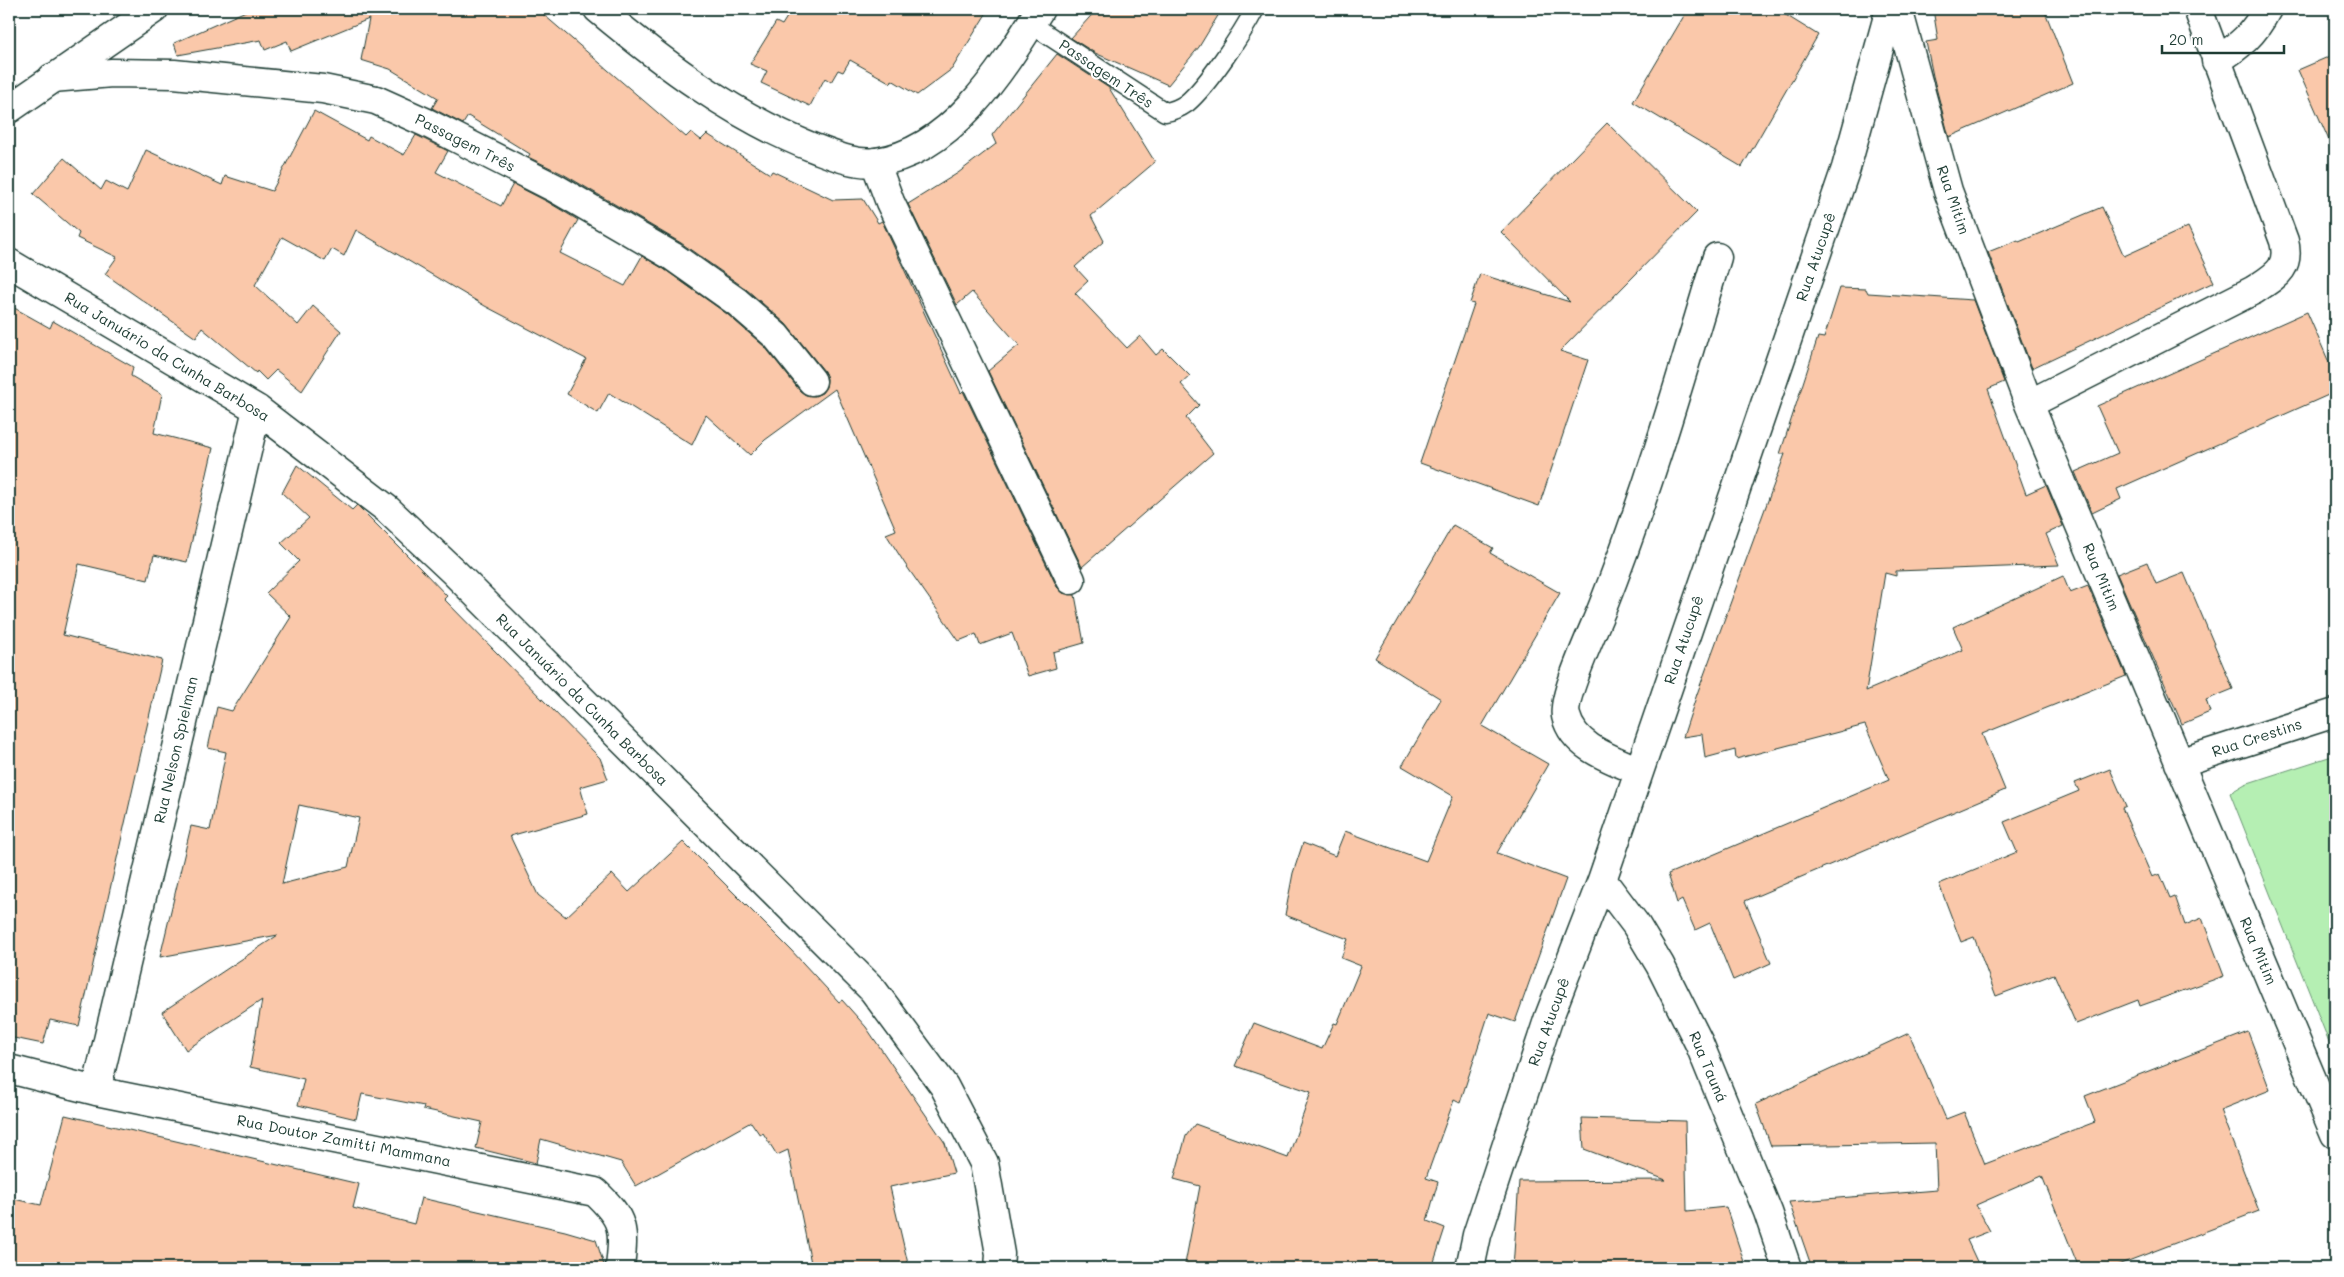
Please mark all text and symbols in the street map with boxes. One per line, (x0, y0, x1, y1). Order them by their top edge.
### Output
scale bar (2162, 22, 2284, 54)
text: 20 m (2169, 29, 2203, 49)
street label: Passagem Três (1055, 34, 1158, 112)
street label: Passagem Três (412, 108, 519, 176)
street label: Rua Mitim (1933, 163, 1975, 237)
street label: Rua Atucupê (1791, 210, 1840, 304)
street label: Rua Januário da Cunha Barbosa (61, 287, 274, 425)
street label: Rua Mitim (2079, 540, 2125, 613)
street label: Rua Atucupê (1659, 593, 1708, 687)
street label: Rua Januário da Cunha Barbosa (492, 609, 673, 790)
street label: Rua Nelson Spielman (148, 674, 202, 825)
street label: Rua Crestins (2209, 713, 2304, 761)
street label: Rua Mitim (2236, 914, 2282, 987)
street label: Rua Atucupê (1523, 975, 1573, 1069)
street label: Rua Tauná (1685, 1028, 1733, 1105)
street label: Rua Doutor Zamitti Mammana (235, 1109, 453, 1171)

